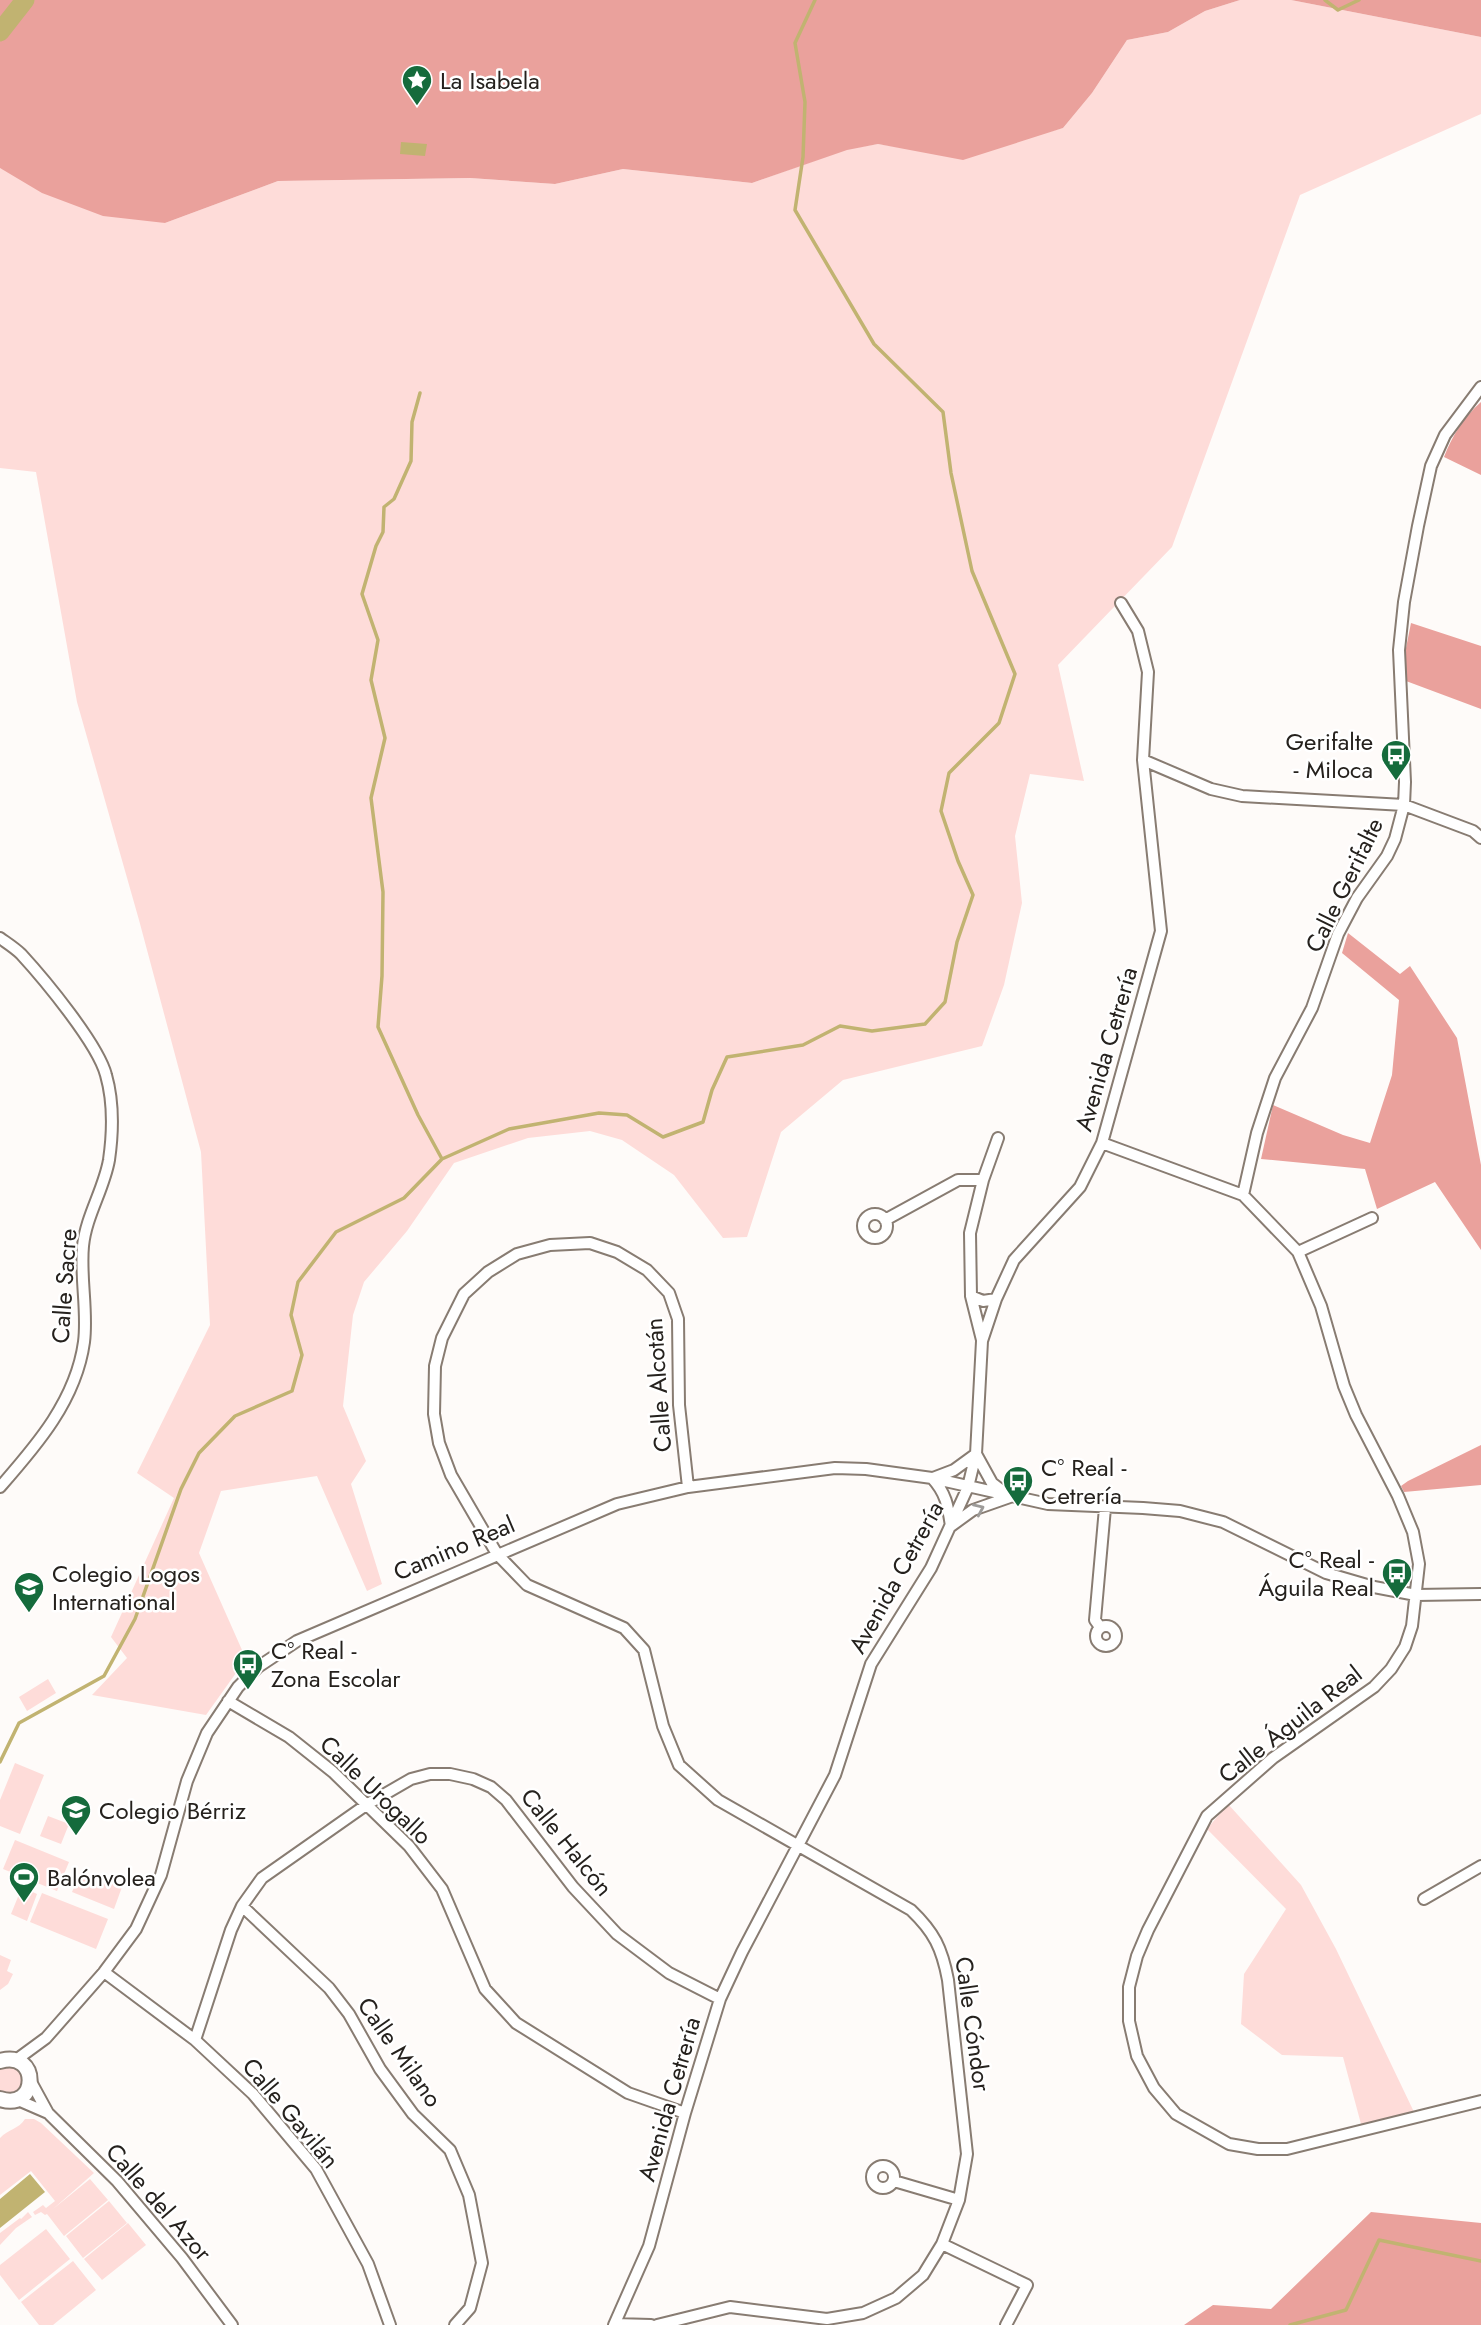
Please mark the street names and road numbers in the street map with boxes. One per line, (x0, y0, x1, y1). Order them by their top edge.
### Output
street label: Calle Gerifalte (1296, 812, 1392, 958)
street label: Avenida Cetrería (1066, 963, 1146, 1135)
street label: Calle Sacre (43, 1227, 85, 1345)
street label: Calle Alcotán (636, 1317, 680, 1453)
street label: Avenida Cetrería (840, 1494, 952, 1660)
street label: Camino Real (388, 1507, 520, 1589)
street label: Calle Águila Real (1211, 1657, 1369, 1791)
street label: Calle Urogallo (312, 1727, 440, 1853)
street label: Calle Halcón (512, 1780, 622, 1904)
street label: Calle Cóndor (946, 1954, 1000, 2094)
street label: Calle Milano (349, 1990, 451, 2114)
street label: Avenida Cetrería (629, 2013, 709, 2185)
street label: Calle Gavilán (234, 2050, 348, 2176)
street label: Calle del Azor (98, 2135, 221, 2269)

